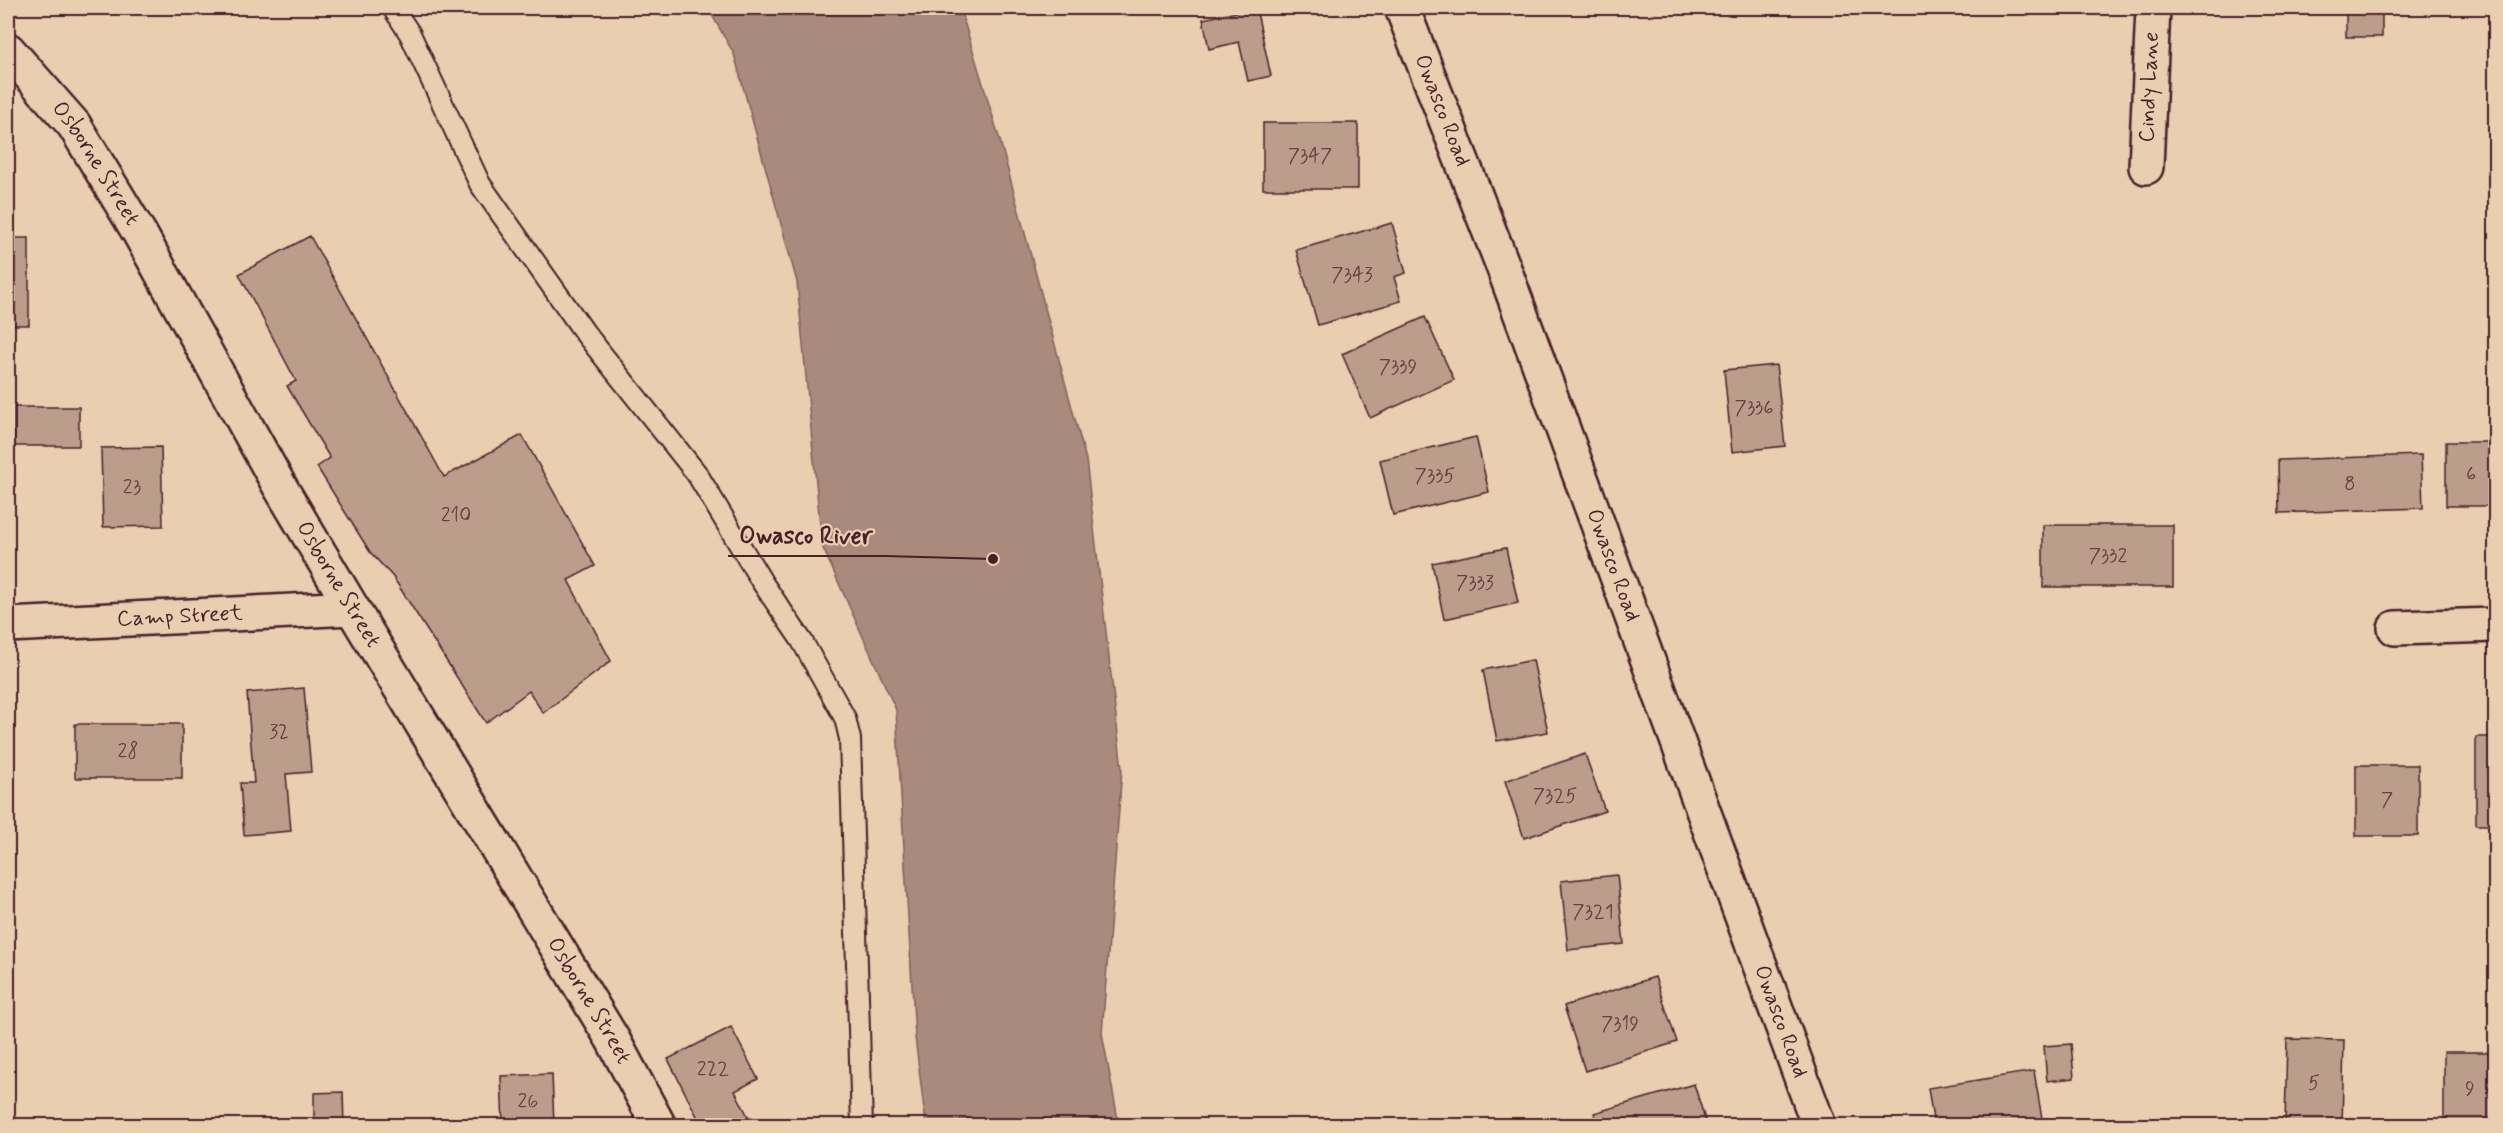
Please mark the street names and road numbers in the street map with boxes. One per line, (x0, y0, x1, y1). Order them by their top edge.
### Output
street label: Cindy Lane (2133, 31, 2166, 143)
street label: Owasco Road (1408, 50, 1477, 170)
street label: Osborne Street (45, 95, 146, 231)
street label: Owasco Road (1580, 505, 1646, 626)
street label: Osborne Street (290, 516, 387, 653)
street label: Camp Street (116, 599, 243, 634)
street label: Osborne Street (540, 932, 637, 1069)
street label: Owasco Road (1747, 961, 1814, 1082)

